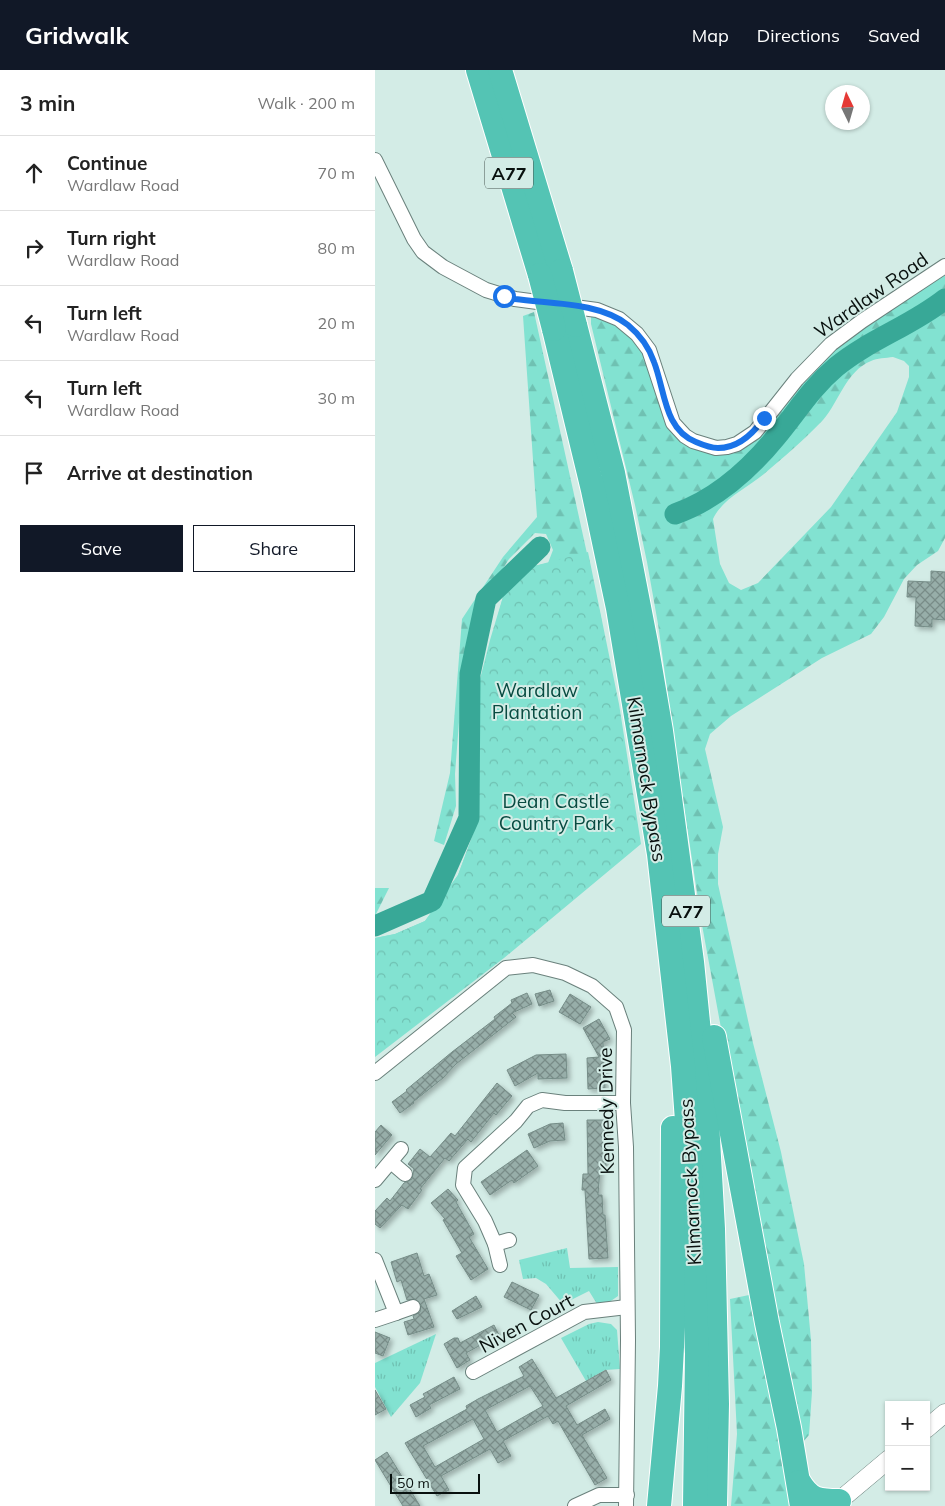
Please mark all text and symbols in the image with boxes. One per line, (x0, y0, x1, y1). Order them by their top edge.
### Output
text: Gridwalk (25, 20, 129, 50)
text: Map (692, 24, 729, 47)
text: Directions (757, 24, 840, 47)
text: Saved (868, 24, 920, 47)
north arrow (825, 85, 870, 130)
text: 3 min (20, 90, 75, 116)
text: Walk · 200 m (257, 93, 355, 113)
text: Continue (67, 151, 147, 175)
road number: A77 (485, 158, 533, 189)
icon: ahead (20, 159, 48, 187)
text: 70 m (318, 163, 355, 183)
text: Wardlaw Road (67, 175, 179, 195)
text: Turn right (67, 226, 156, 250)
icon: right (20, 234, 48, 262)
text: 80 m (318, 238, 355, 258)
street label: Wardlaw Road (809, 247, 933, 343)
text: Wardlaw Road (67, 250, 179, 270)
route start (493, 285, 516, 308)
text: Turn left (67, 301, 142, 325)
icon: left (20, 309, 48, 337)
text: 20 m (318, 313, 355, 333)
text: Wardlaw Road (67, 325, 179, 345)
text: Turn left (67, 376, 142, 400)
icon: left (20, 384, 48, 412)
text: 30 m (318, 388, 355, 408)
text: Wardlaw Road (67, 400, 179, 420)
route end (753, 407, 776, 430)
icon: arrive (20, 459, 48, 487)
text: Arrive at destination (67, 461, 253, 485)
button: Save (20, 525, 183, 572)
button: Share (193, 525, 355, 572)
park label: Wardlaw Plantation (492, 678, 582, 724)
street label: Kilmarnock Bypass (622, 695, 672, 863)
park label: Dean Castle Country Park (499, 789, 613, 835)
road number: A77 (662, 896, 710, 926)
street label: Kennedy Drive (593, 1047, 619, 1175)
street label: Kilmarnock Bypass (674, 1098, 706, 1266)
street label: Niven Court (475, 1288, 578, 1358)
map controls (885, 1401, 930, 1491)
button: + (885, 1401, 930, 1446)
button: − (885, 1446, 930, 1491)
scale bar (390, 1471, 480, 1494)
text: 50 m (397, 1474, 430, 1492)

